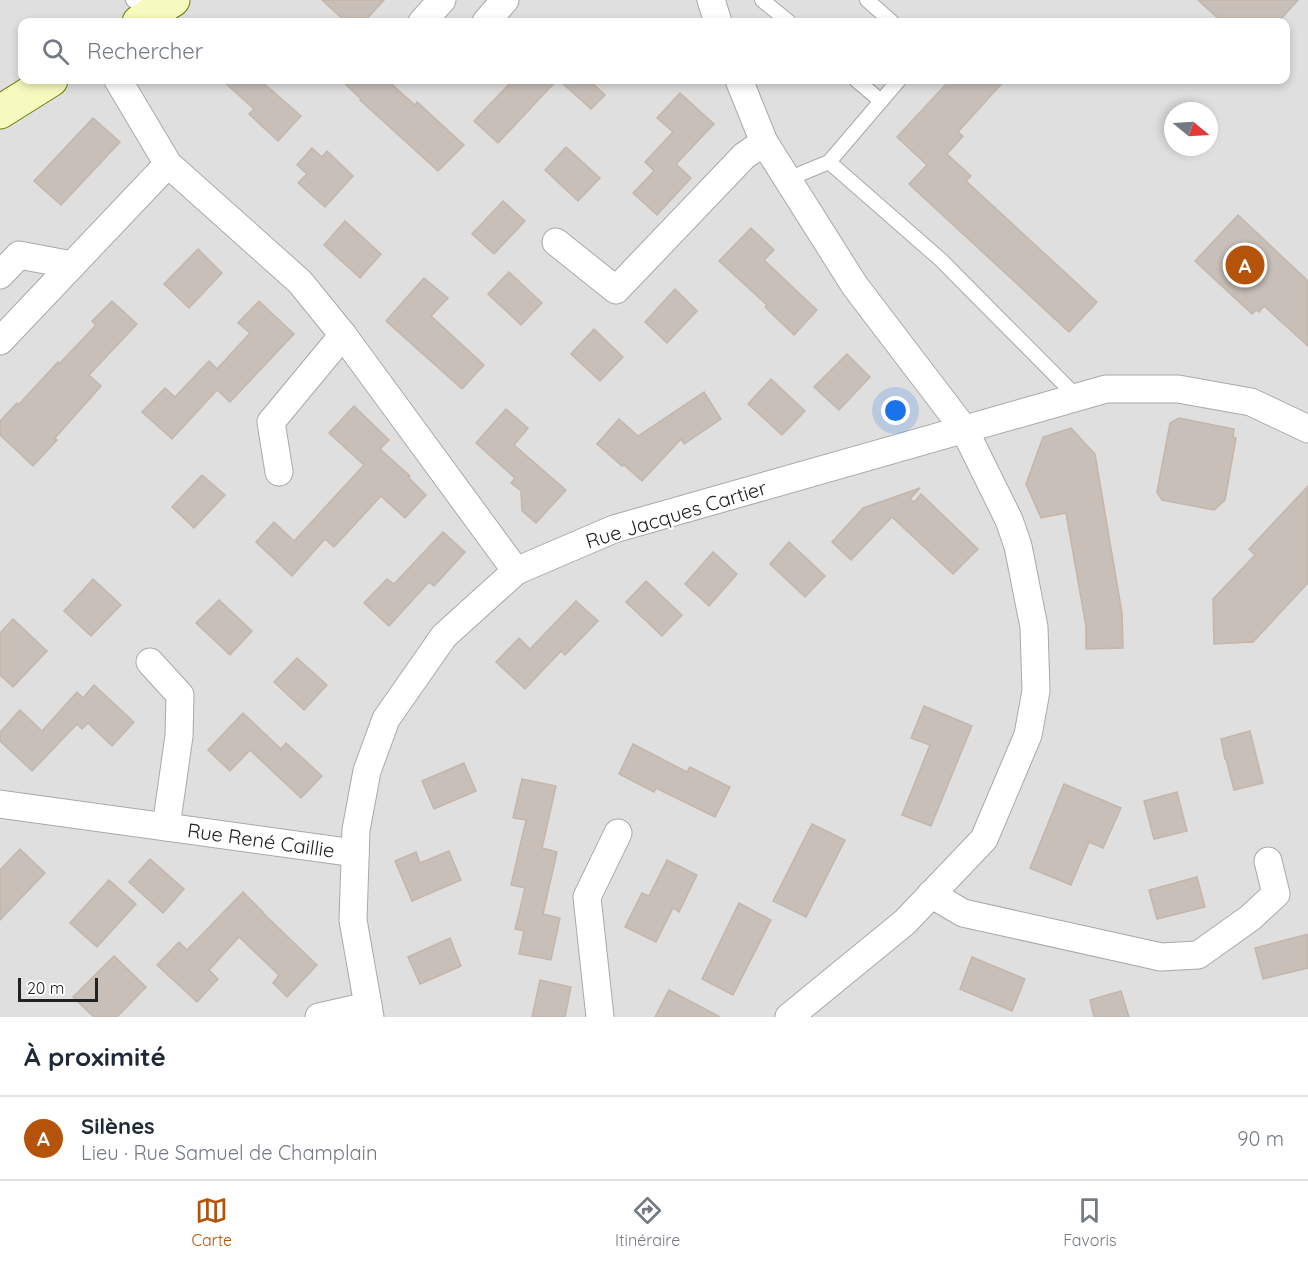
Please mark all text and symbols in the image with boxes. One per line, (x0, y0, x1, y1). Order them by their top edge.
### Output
search box (18, 18, 1290, 84)
icon: search (39, 35, 72, 68)
text: Rechercher (87, 37, 203, 65)
north arrow (1164, 102, 1218, 156)
pin: A (1226, 242, 1264, 288)
your location (881, 396, 910, 425)
street label: Rue Jacques Cartier (583, 474, 770, 553)
street label: Rue René Caillie (186, 817, 336, 863)
scale bar (18, 975, 98, 1002)
text: 20 m (27, 978, 64, 998)
text: À proximité (24, 1040, 166, 1073)
text: Silènes (81, 1112, 155, 1140)
text: A (37, 1126, 50, 1151)
text: 90 m (1237, 1126, 1284, 1151)
text: Lieu · Rue Samuel de Champlain (81, 1140, 377, 1165)
tab: Carte (191, 1194, 232, 1250)
tab: Itinéraire (615, 1194, 680, 1250)
tab: Favoris (1063, 1194, 1117, 1250)

